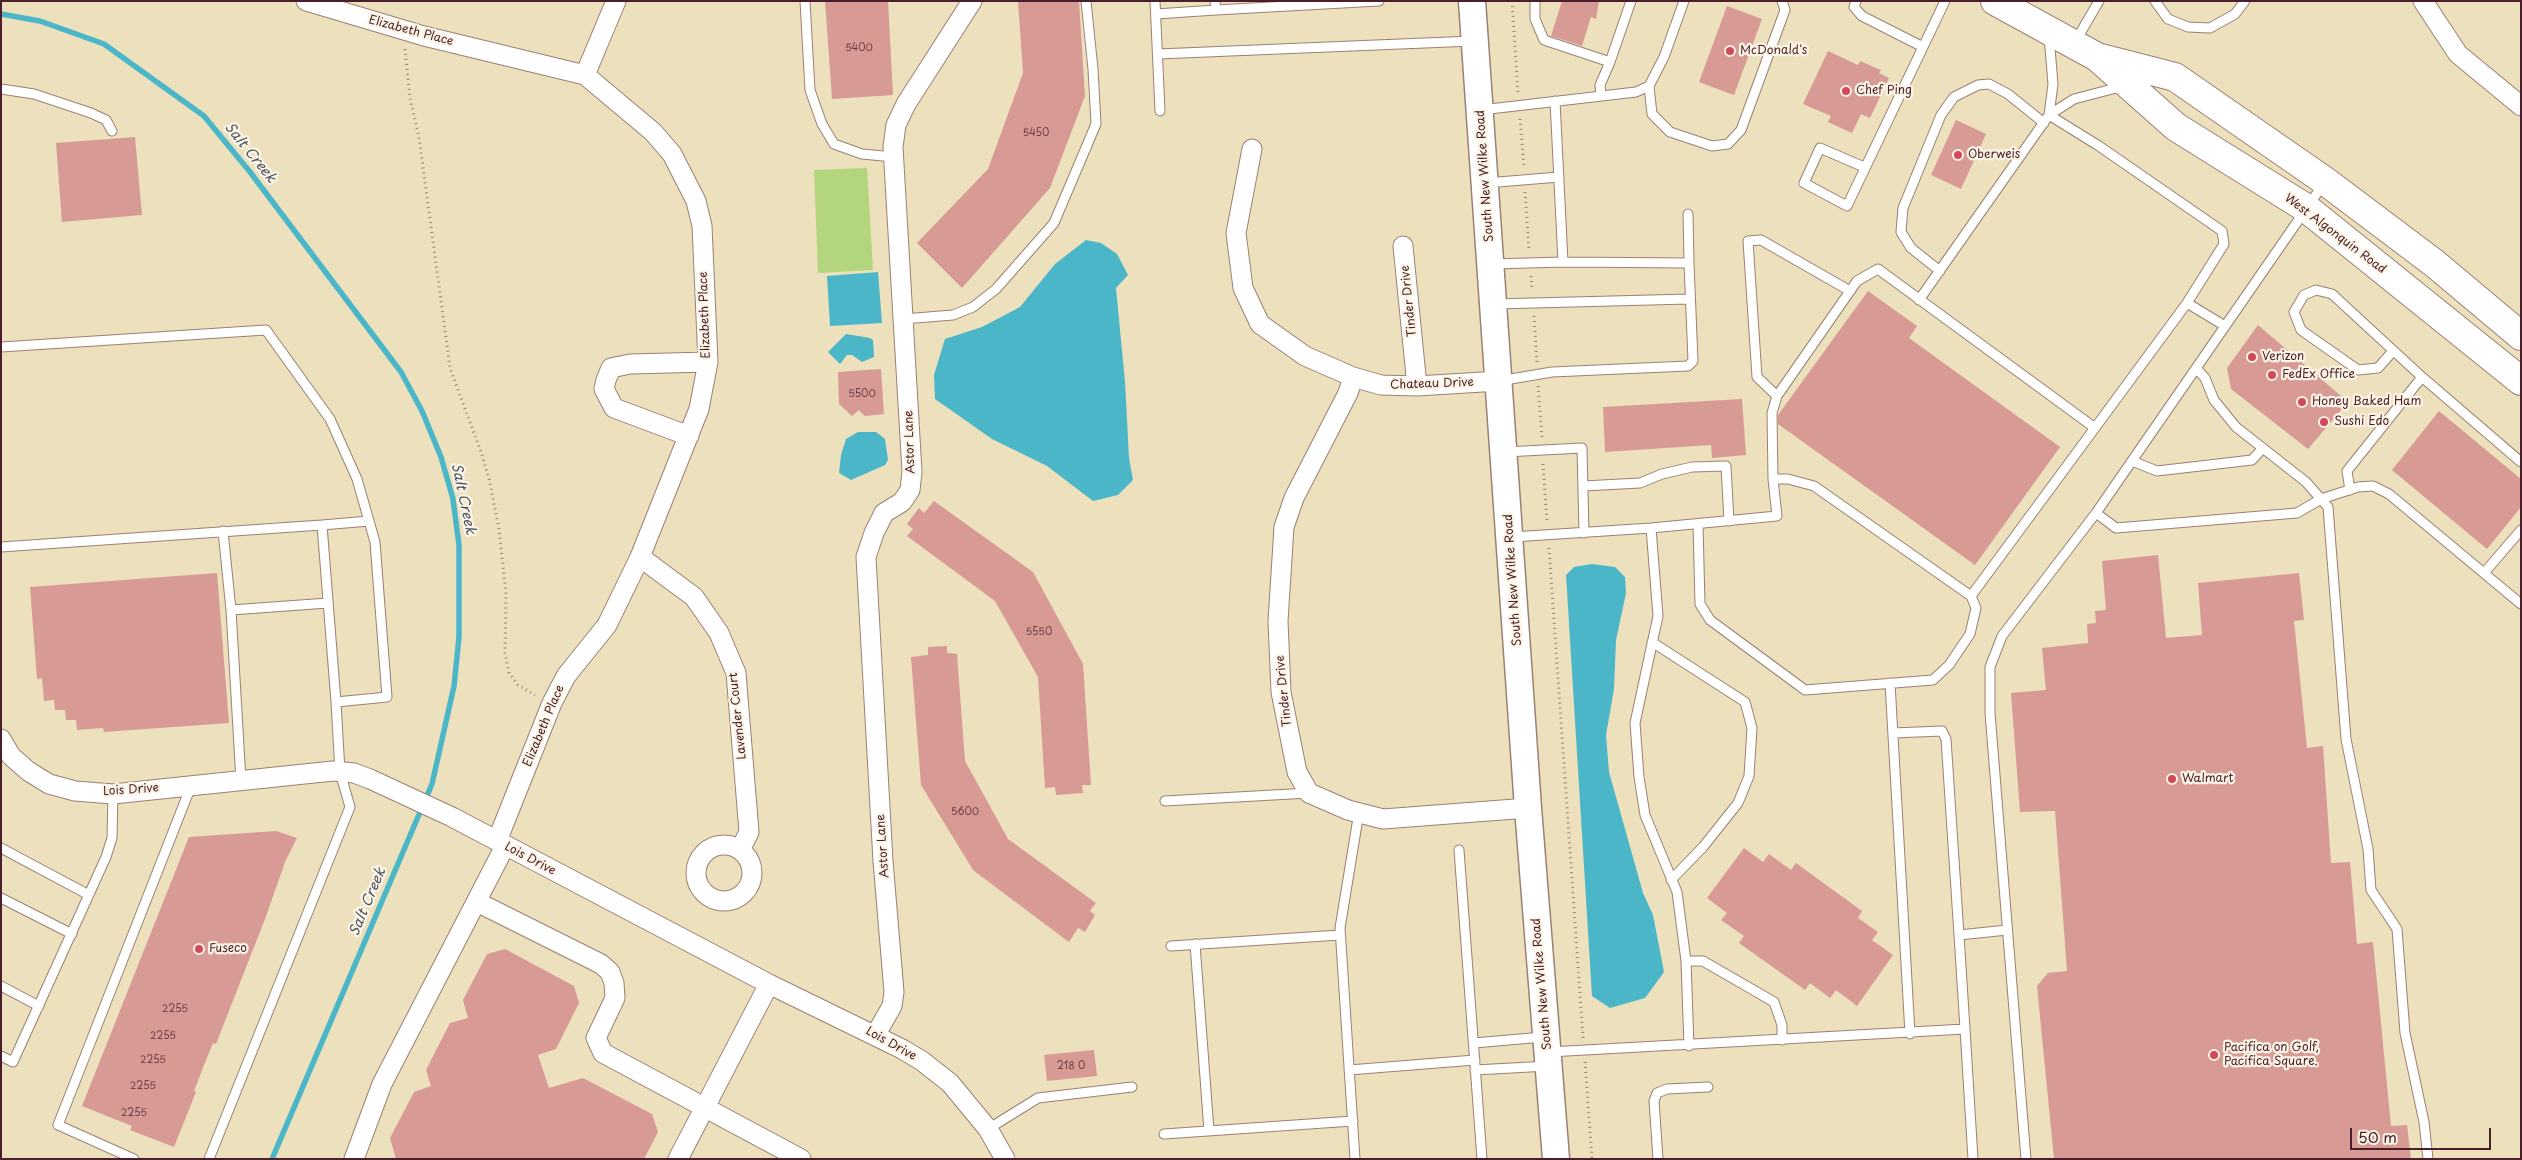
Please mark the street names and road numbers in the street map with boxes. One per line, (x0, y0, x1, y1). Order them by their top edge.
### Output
street label: Elizabeth Place (367, 13, 455, 49)
street label: South New Wilke Road (1473, 110, 1497, 242)
street label: West Algonquin Road (2281, 191, 2389, 277)
street label: Tinder Drive (1398, 265, 1420, 337)
street label: Elizabeth Place (696, 271, 714, 359)
street label: Chateau Drive (1390, 375, 1474, 393)
street label: Astor Lane (902, 410, 918, 474)
street label: South New Wilke Road (1501, 514, 1525, 646)
street label: Tinder Drive (1273, 655, 1295, 727)
street label: Lavender Court (726, 672, 750, 760)
street label: Elizabeth Place (520, 683, 568, 769)
street label: Lois Drive (103, 781, 159, 799)
street label: Astor Lane (874, 814, 892, 878)
street label: Lois Drive (502, 840, 558, 878)
street label: South New Wilke Road (1529, 918, 1555, 1050)
street label: Lois Drive (863, 1024, 919, 1064)

